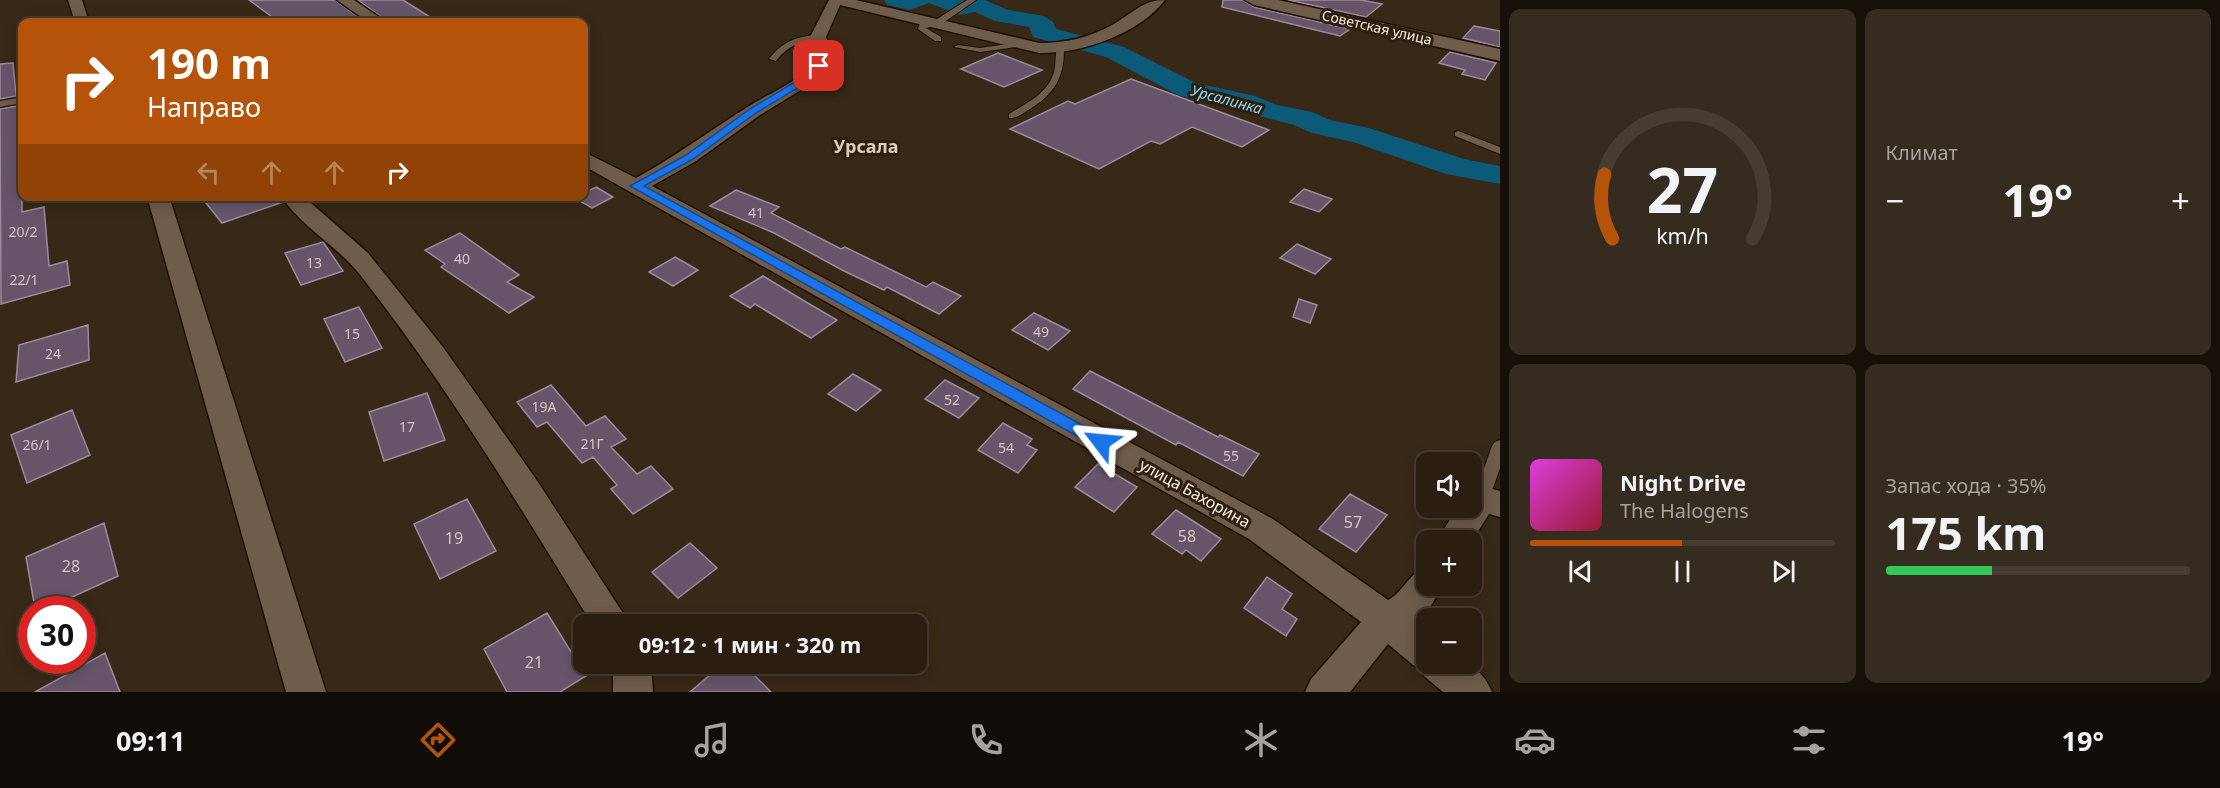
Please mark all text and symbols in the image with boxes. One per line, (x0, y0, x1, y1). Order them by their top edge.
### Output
street label: Советская улица (1320, 5, 1434, 49)
text: 190 m (147, 34, 271, 91)
pin (793, 40, 844, 91)
icon: right (48, 42, 126, 120)
icon: arrive (802, 49, 835, 82)
water label: Урсалинка (1189, 80, 1265, 118)
text: Направо (147, 88, 261, 125)
district label: Урсала (834, 134, 898, 158)
text: Климат (1886, 139, 1958, 166)
text: 27 (1647, 146, 1718, 231)
icon: left (192, 156, 225, 189)
icon: ahead (255, 156, 288, 189)
icon: ahead (318, 156, 351, 189)
icon: right (381, 156, 414, 189)
text: 19° (2002, 169, 2073, 230)
text: − (1886, 178, 1904, 223)
text: + (2171, 178, 2190, 223)
house number: 41 (748, 203, 764, 222)
text: km/h (1656, 221, 1709, 250)
house number: 20/2 (8, 222, 38, 241)
house number: 40 (454, 249, 470, 268)
house number: 13 (306, 253, 322, 272)
house number: 22/1 (9, 270, 39, 289)
house number: 49 (1033, 322, 1049, 341)
house number: 15 (344, 324, 360, 343)
house number: 24 (45, 344, 61, 363)
house number: 52 (944, 390, 960, 409)
house number: 19А (532, 397, 557, 416)
position arrow (1069, 410, 1133, 474)
house number: 17 (399, 417, 415, 436)
house number: 21Г (580, 434, 604, 453)
house number: 26/1 (22, 435, 52, 454)
house number: 54 (998, 438, 1014, 457)
house number: 55 (1223, 446, 1239, 465)
map controls (1416, 452, 1482, 674)
button: sound (1416, 452, 1482, 518)
street label: улица Бахорина (1136, 453, 1254, 533)
text: Night Drive (1620, 467, 1746, 497)
text: Запас хода · 35% (1886, 472, 2046, 499)
text: The Halogens (1620, 497, 1749, 524)
text: 175 km (1886, 502, 2046, 563)
house number: 57 (1344, 511, 1362, 533)
house number: 58 (1178, 525, 1196, 547)
house number: 19 (445, 527, 463, 549)
button: + (1416, 530, 1482, 596)
house number: 28 (62, 555, 80, 577)
icon: previous (1564, 555, 1597, 588)
icon: pause (1666, 555, 1699, 588)
icon: next (1767, 555, 1800, 588)
speed limit sign: 30 (18, 596, 96, 674)
button: − (1416, 608, 1482, 674)
text: 09:12 · 1 мин · 320 m (639, 629, 861, 659)
house number: 21 (525, 651, 543, 673)
icon: directions (417, 719, 459, 761)
icon: music (691, 719, 733, 761)
icon: phone (965, 719, 1007, 761)
icon: climate (1240, 719, 1282, 761)
icon: car (1514, 719, 1556, 761)
icon: filters (1788, 719, 1830, 761)
text: 09:11 (116, 722, 185, 759)
text: 19° (2062, 722, 2104, 759)

